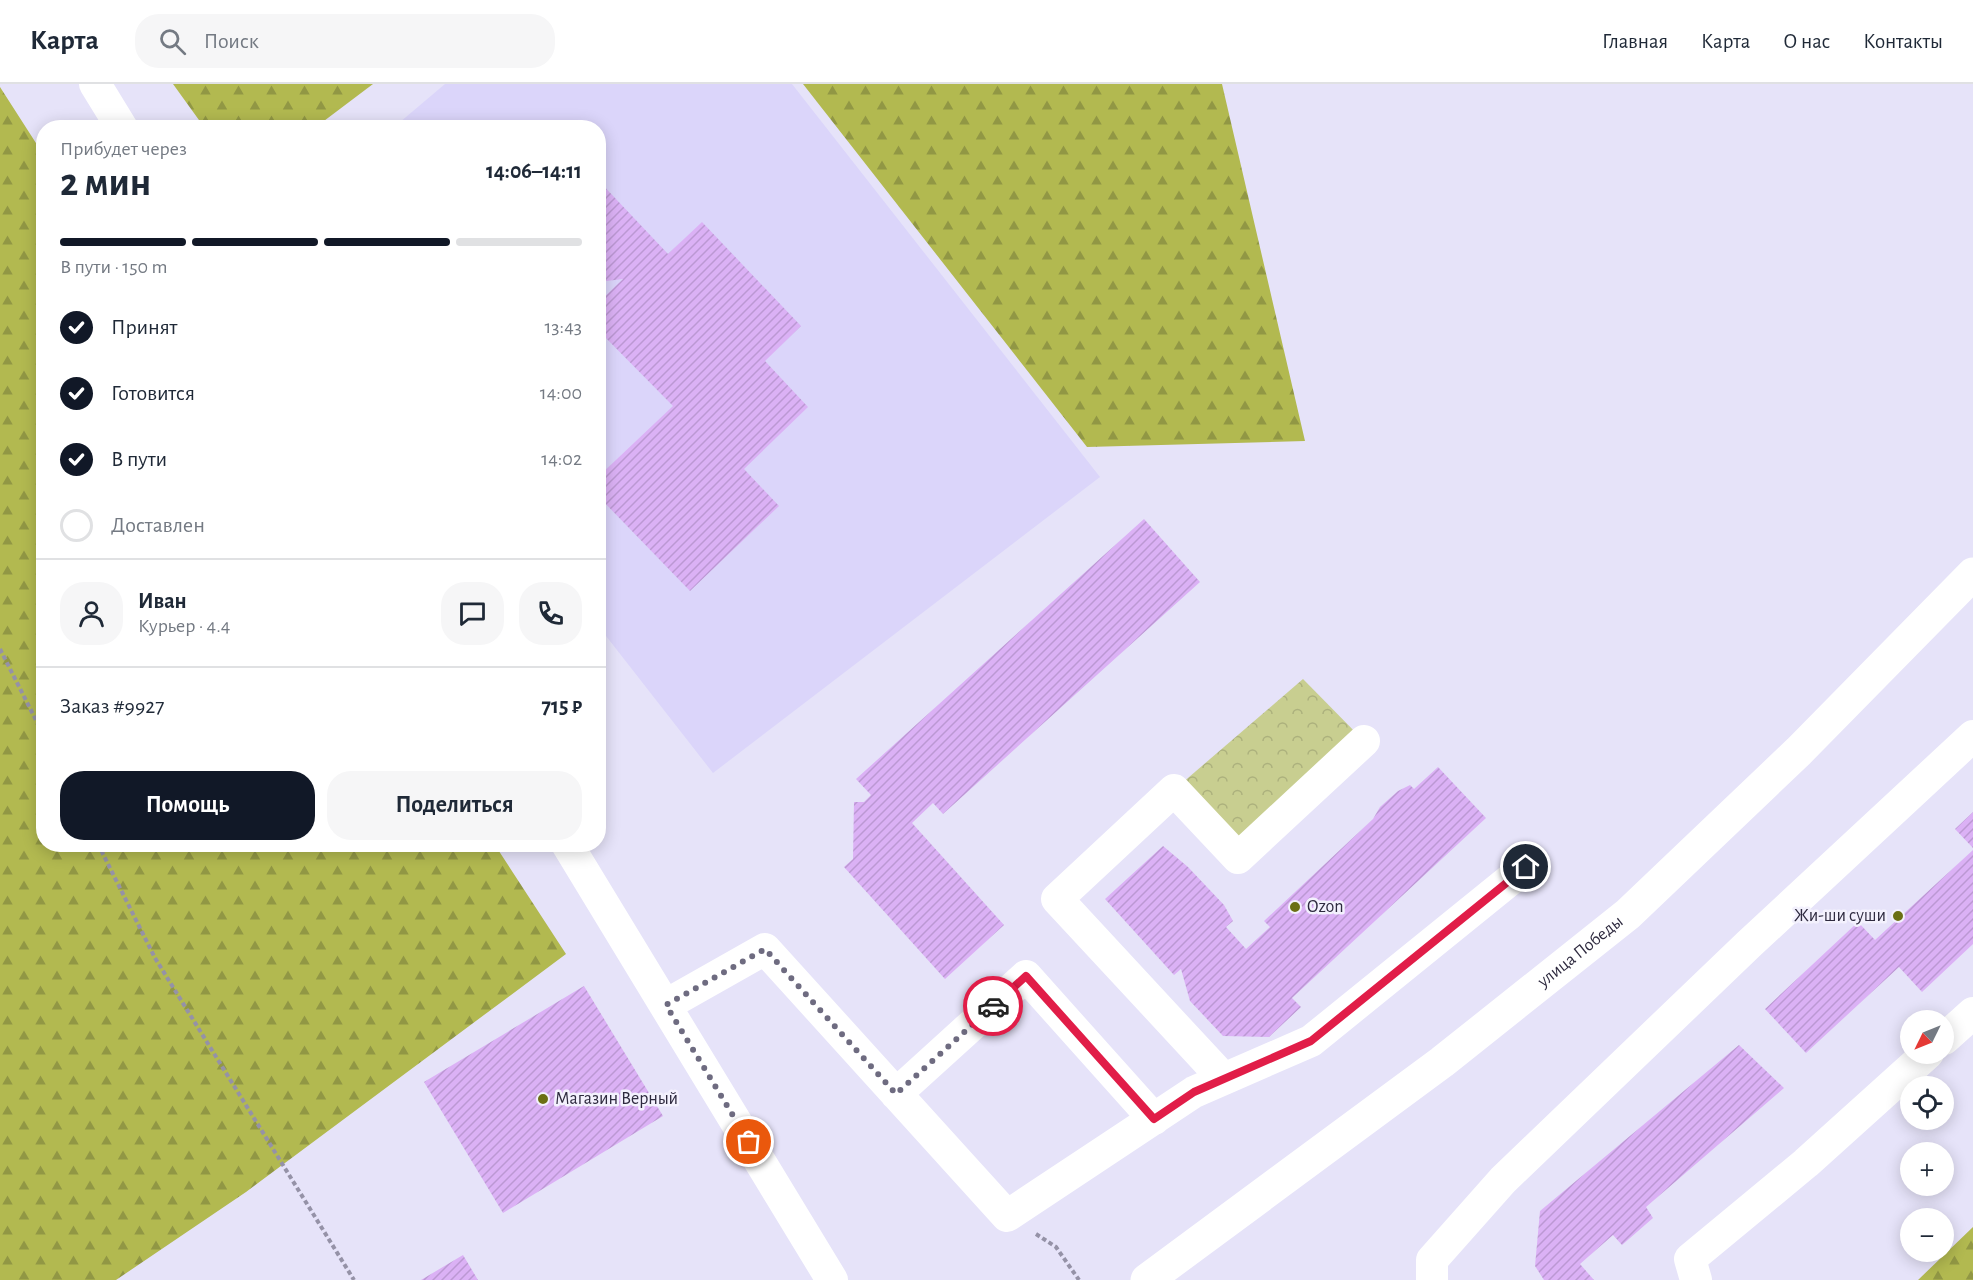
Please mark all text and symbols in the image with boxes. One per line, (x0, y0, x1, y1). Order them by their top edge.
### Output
search box (135, 14, 555, 68)
icon: search (156, 25, 189, 58)
text: Карта (30, 27, 99, 55)
text: Поиск (204, 30, 259, 52)
text: Главная (1602, 31, 1668, 52)
text: Карта (1701, 31, 1750, 52)
text: О нас (1783, 31, 1830, 52)
text: Контакты (1863, 31, 1943, 52)
text: Прибудет через (60, 139, 187, 159)
text: 14:06–14:11 (486, 160, 582, 182)
text: 2 мин (60, 164, 151, 203)
text: В пути · 150 m (60, 257, 167, 277)
icon: check (60, 311, 93, 344)
text: Принят (111, 316, 177, 338)
text: 13:43 (544, 317, 582, 337)
icon: check (60, 377, 93, 410)
text: Готовится (111, 382, 195, 404)
text: 14:00 (540, 383, 582, 403)
icon: check (60, 443, 93, 476)
text: В пути (111, 448, 167, 470)
text: 14:02 (541, 449, 582, 469)
text: Доставлен (111, 514, 205, 536)
button: person (60, 582, 123, 645)
button: chat (441, 582, 504, 645)
button: phone (519, 582, 582, 645)
text: Иван (138, 590, 187, 612)
text: Курьер · 4.4 (138, 616, 230, 636)
text: Заказ #9927 (60, 695, 164, 717)
text: 715 ₽ (541, 695, 582, 717)
button: Помощь (60, 771, 315, 840)
button: Поделиться (327, 771, 582, 840)
pin (1500, 841, 1551, 892)
icon: home (1509, 850, 1542, 883)
place label: Ozon (1307, 898, 1344, 916)
marker: Ozon (1288, 900, 1302, 914)
place label: Жи-ши суши (1794, 907, 1886, 925)
marker: Жи-ши суши (1891, 909, 1905, 923)
street label: улица Победы (1534, 912, 1627, 992)
courier (963, 976, 1023, 1036)
icon: car (977, 990, 1010, 1023)
north arrow (1900, 1010, 1954, 1064)
map controls (1900, 1010, 1954, 1262)
button: locate (1900, 1076, 1954, 1130)
place label: Магазин Верный (555, 1090, 678, 1108)
marker: Магазин Верный (536, 1092, 550, 1106)
pin (723, 1116, 774, 1167)
icon: bag (732, 1125, 765, 1158)
button: + (1900, 1142, 1954, 1196)
button: − (1900, 1208, 1954, 1262)

